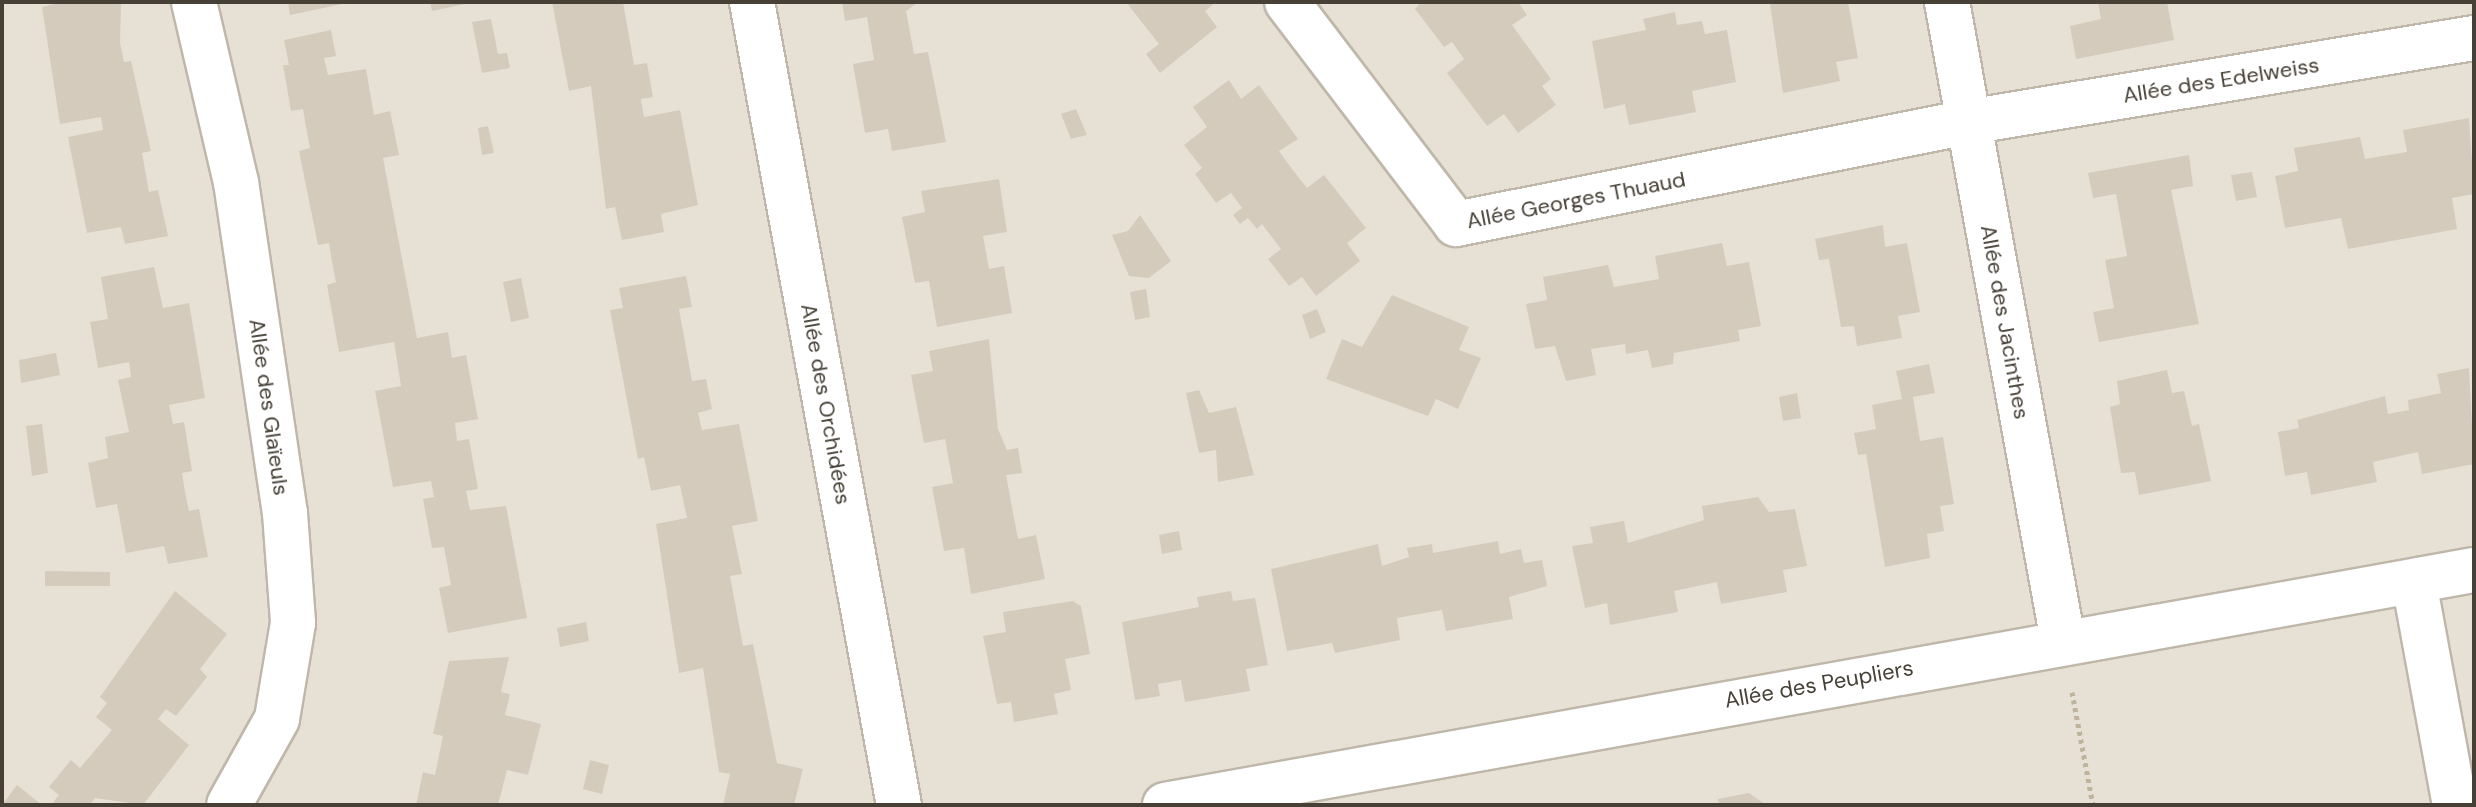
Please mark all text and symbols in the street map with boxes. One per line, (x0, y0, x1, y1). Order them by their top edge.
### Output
street label: Allée des Edelweiss (2121, 51, 2321, 109)
street label: Allée Georges Thuaud (1464, 166, 1688, 234)
street label: Allée des Jacinthes (1975, 223, 2035, 421)
street label: Allée des Orchidées (795, 301, 857, 507)
street label: Allée des Glaïeuls (244, 317, 294, 497)
street label: Allée des Peupliers (1723, 654, 1915, 714)

